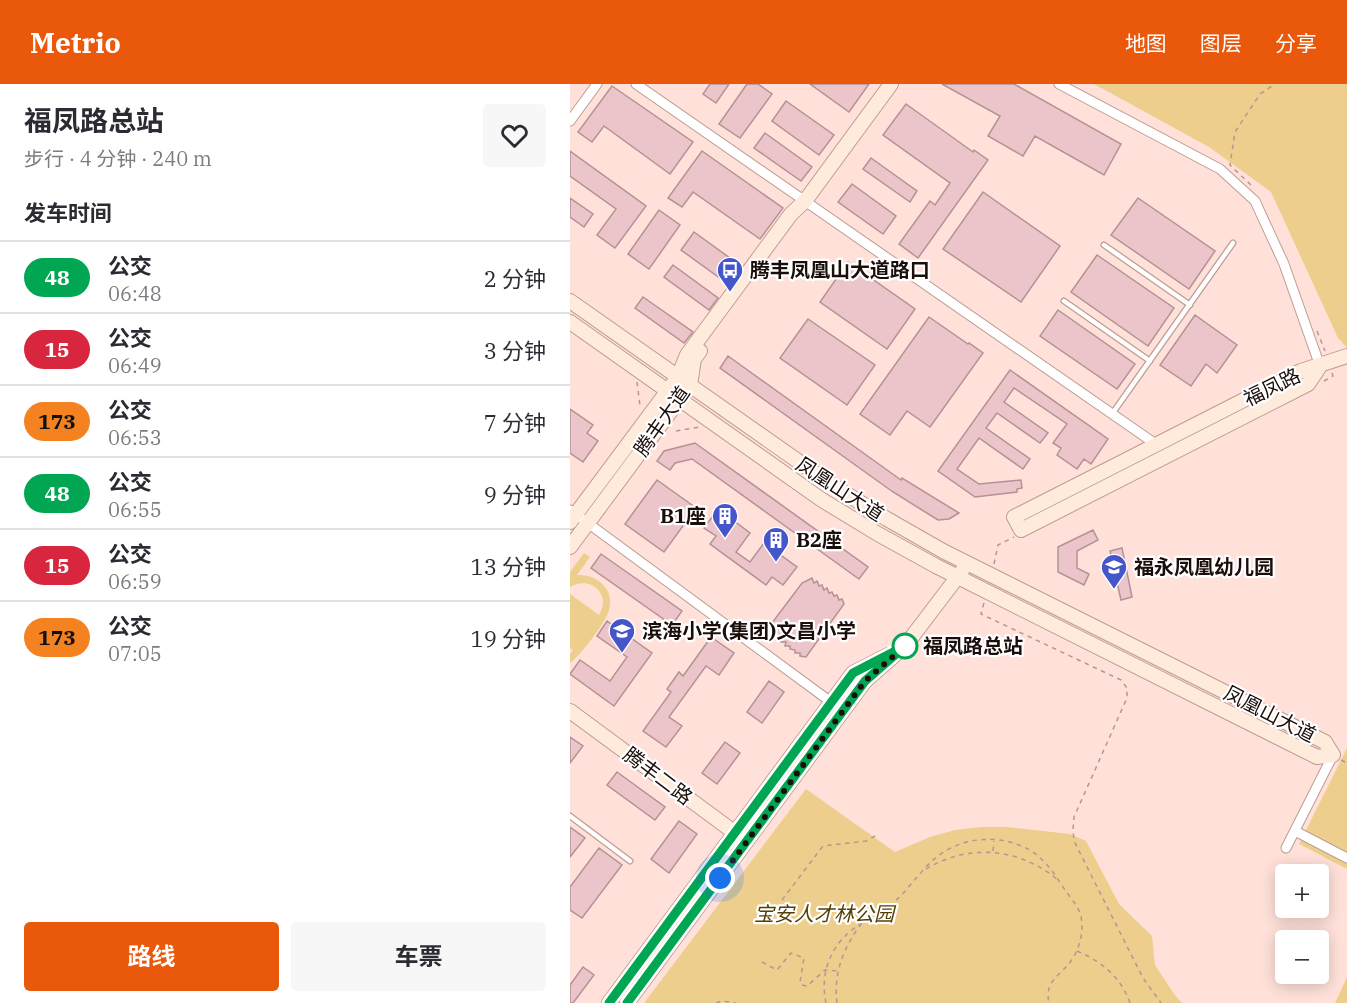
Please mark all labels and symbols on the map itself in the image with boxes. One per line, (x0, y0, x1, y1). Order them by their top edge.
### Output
bus stop icon: 腾丰凤凰山大道路口 (715, 255, 745, 293)
place label: 腾丰凤凰山大道路口 (750, 256, 930, 283)
street label: 福凤路 (1239, 361, 1305, 412)
street label: 腾丰大道 (628, 380, 696, 461)
street label: 凤凰山大道 (791, 450, 890, 527)
building icon: B1座 (710, 501, 740, 539)
place label: B1座 (660, 502, 706, 529)
building icon: B2座 (761, 525, 791, 563)
place label: B2座 (796, 526, 842, 553)
school or university icon: 福永凤凰幼儿园 (1099, 552, 1129, 590)
place label: 福永凤凰幼儿园 (1134, 553, 1274, 580)
school or university icon: 滨海小学(集团)文昌小学 (607, 616, 637, 654)
place label: 滨海小学(集团)文昌小学 (642, 617, 856, 644)
place label: 福凤路总站 (923, 632, 1023, 659)
marker: 福凤路总站 (892, 633, 918, 659)
street label: 凤凰山大道 (1220, 679, 1321, 748)
street label: 腾丰二路 (618, 741, 698, 810)
your location (705, 863, 735, 893)
park label: 宝安人才林公园 (754, 900, 897, 927)

